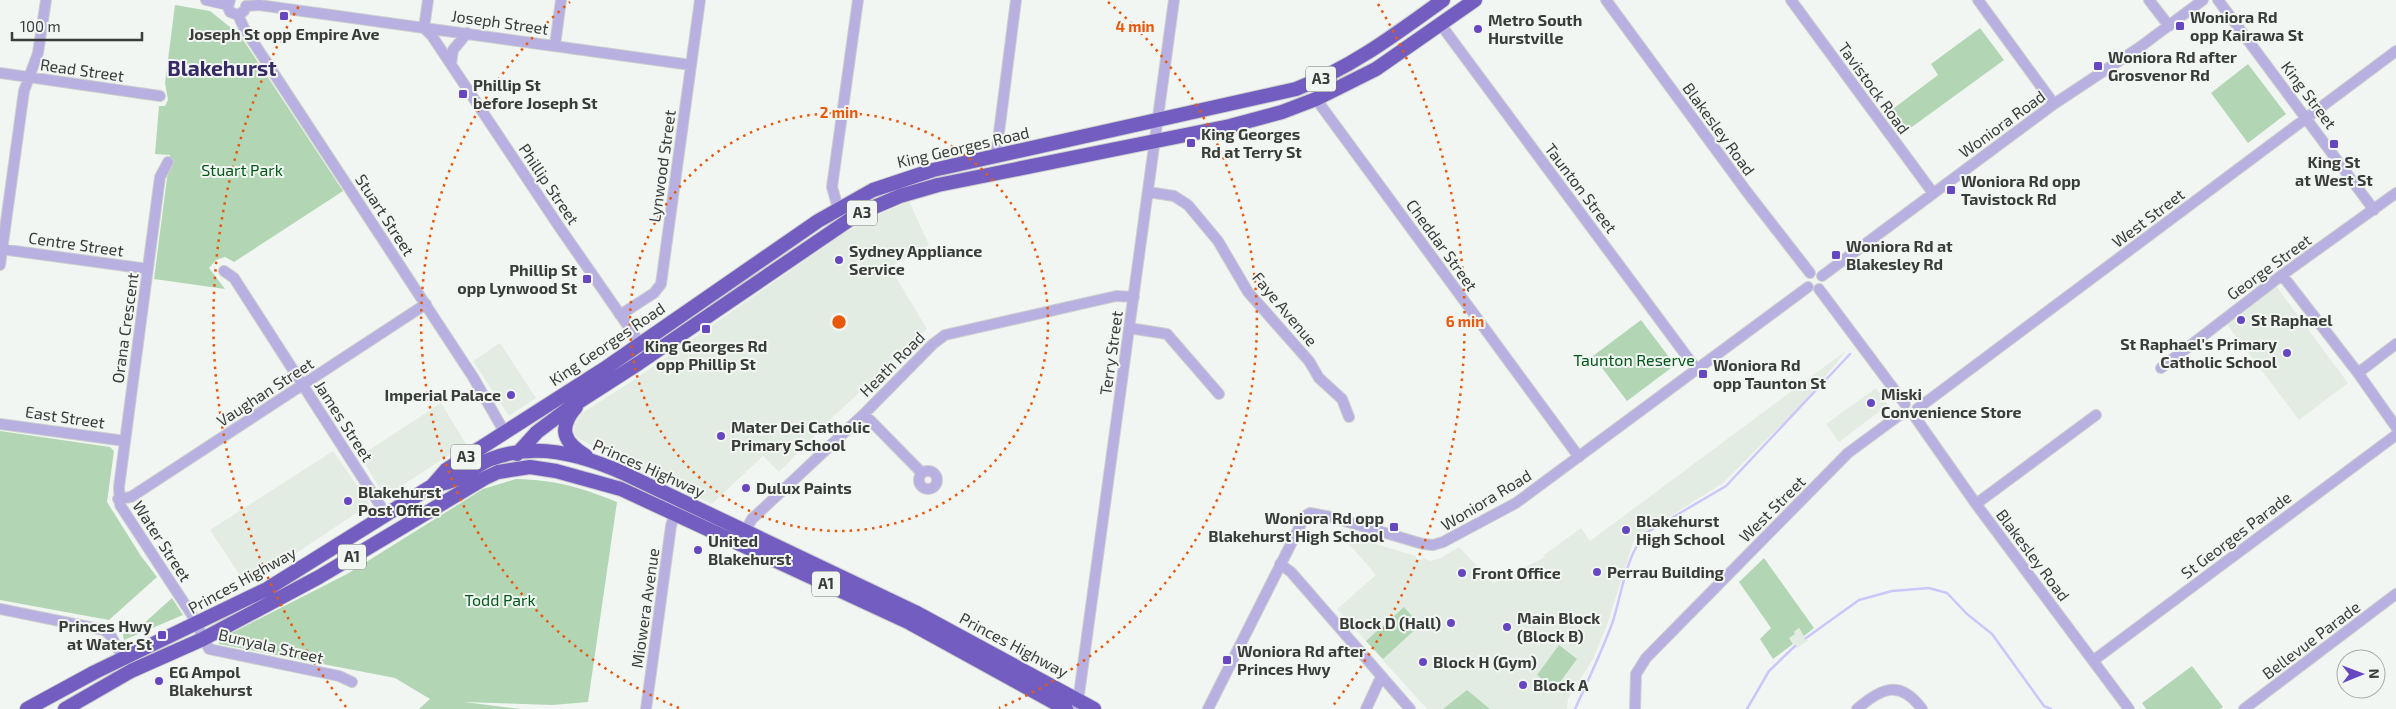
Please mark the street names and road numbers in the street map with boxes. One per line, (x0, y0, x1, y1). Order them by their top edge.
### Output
street label: Joseph Street (450, 5, 550, 38)
street label: Tavistock Road (1835, 38, 1914, 137)
street label: Read Street (39, 54, 125, 85)
street label: King Street (2278, 57, 2341, 132)
road number: A3 (1306, 66, 1336, 92)
street label: Blakesley Road (1679, 79, 1759, 179)
street label: Woniora Road (1955, 86, 2049, 161)
street label: Lynwood Street (644, 108, 679, 223)
street label: King Georges Road (895, 122, 1031, 171)
street label: Taunton Street (1541, 139, 1621, 236)
street label: Phillip Street (515, 140, 583, 228)
street label: Stuart Street (352, 170, 419, 259)
street label: West Street (2108, 184, 2188, 251)
street label: Cheddar Street (1403, 195, 1482, 294)
road number: A3 (847, 200, 877, 226)
street label: Centre Street (27, 227, 125, 260)
street label: George Street (2223, 230, 2315, 304)
street label: Faye Avenue (1249, 268, 1322, 350)
street label: Orana Crescent (107, 272, 142, 384)
street label: King Georges Road (545, 298, 668, 389)
street label: Terry Street (1095, 309, 1126, 396)
street label: Heath Road (855, 327, 928, 400)
street label: Vaughan Street (213, 353, 317, 430)
street label: James Street (311, 377, 378, 465)
street label: East Street (24, 402, 106, 431)
street label: Princes Highway (590, 434, 709, 501)
road number: A3 (451, 444, 481, 470)
street label: Woniora Road (1437, 465, 1534, 534)
street label: West Street (1735, 472, 1809, 546)
street label: St Georges Parade (2177, 487, 2294, 582)
street label: Water Street (129, 497, 196, 585)
street label: Blakesley Road (1993, 505, 2074, 604)
street label: Princes Highway (185, 542, 299, 617)
road number: A1 (338, 544, 366, 570)
street label: Miowera Avenue (627, 547, 662, 669)
road number: A1 (812, 572, 840, 596)
street label: Bellevue Parade (2258, 597, 2363, 683)
street label: Princes Highway (957, 608, 1072, 681)
street label: Bunyala Street (217, 624, 325, 667)

